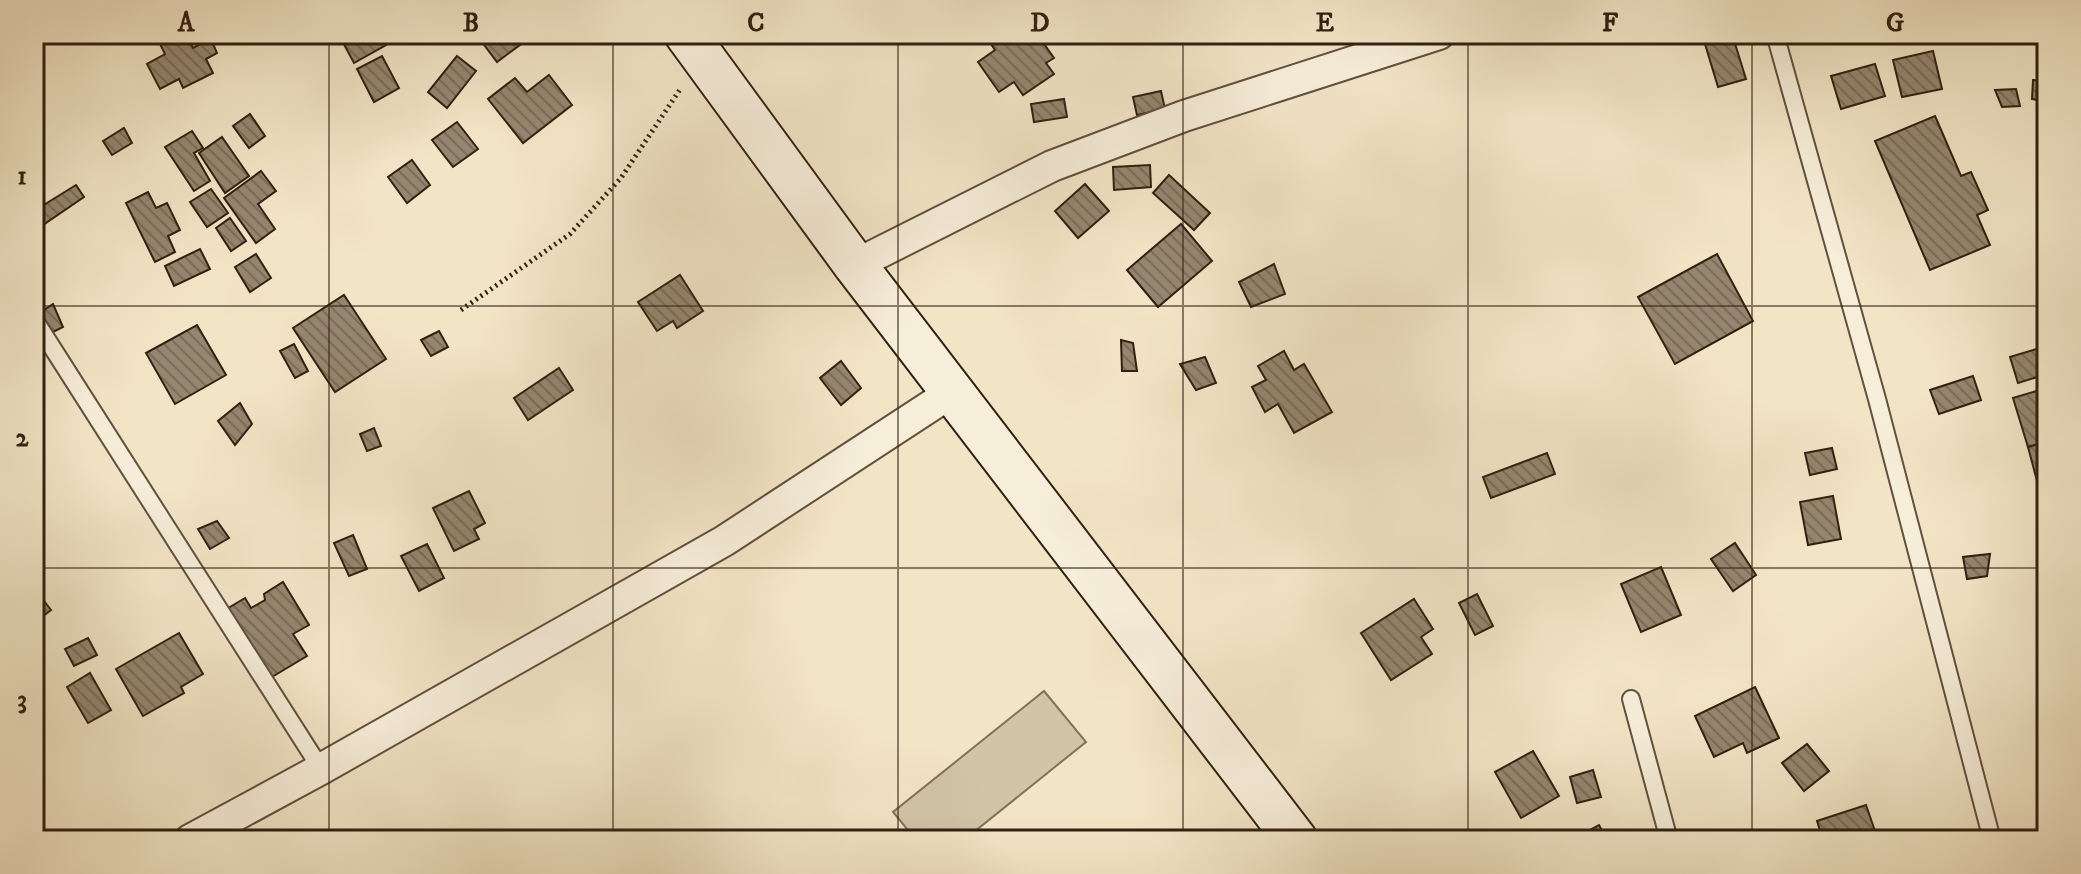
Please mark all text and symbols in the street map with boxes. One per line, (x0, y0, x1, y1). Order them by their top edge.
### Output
text: A (177, 7, 196, 40)
text: B (463, 7, 479, 40)
text: C (747, 7, 765, 40)
text: D (1030, 7, 1050, 40)
text: E (1316, 7, 1334, 40)
text: F (1602, 7, 1619, 40)
text: G (1886, 7, 1904, 40)
text: 1 (17, 160, 27, 193)
text: 2 (16, 422, 30, 455)
text: 3 (17, 684, 27, 717)

